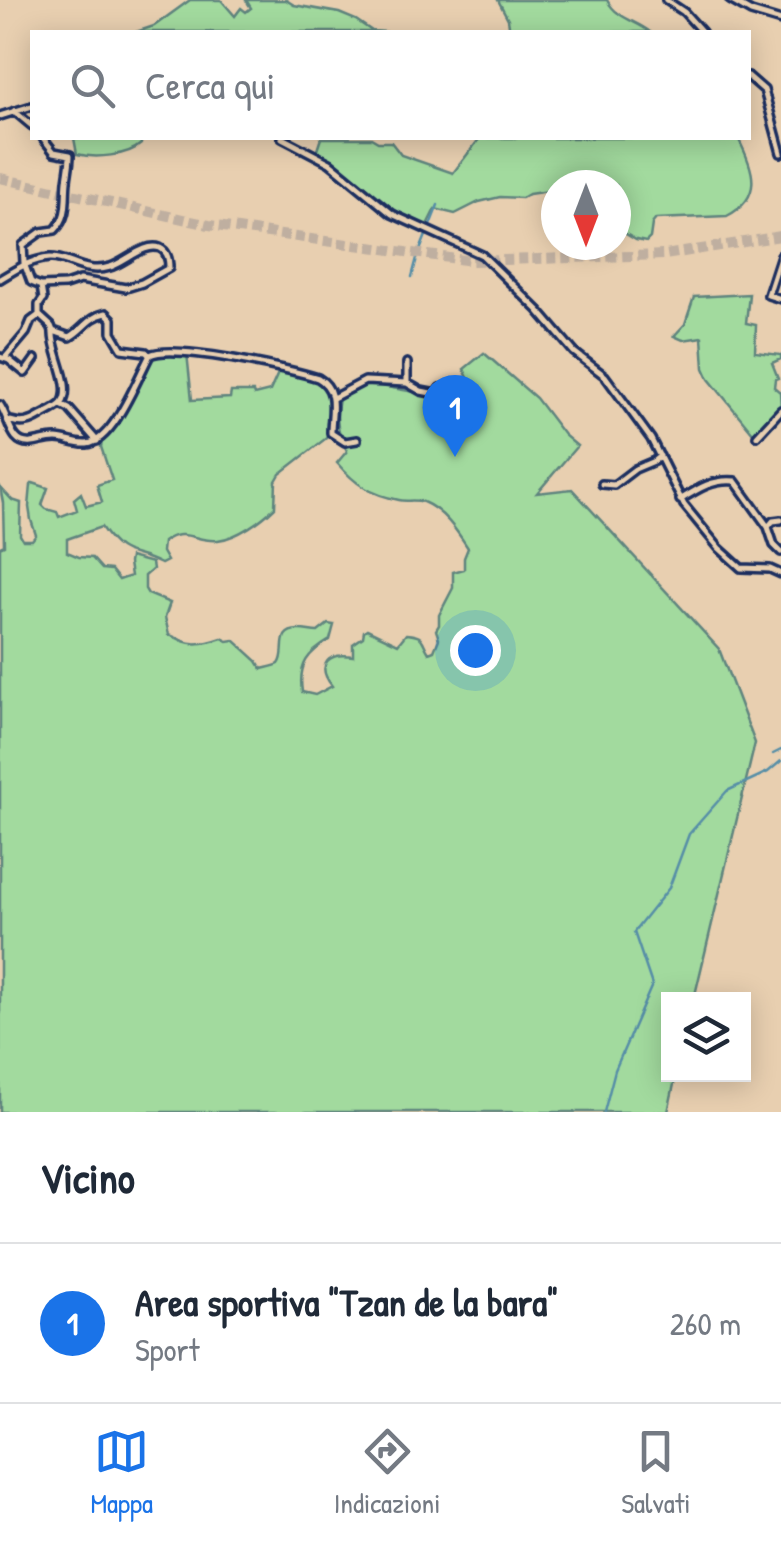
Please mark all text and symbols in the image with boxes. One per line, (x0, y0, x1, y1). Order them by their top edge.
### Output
search box (30, 30, 751, 140)
icon: search (65, 58, 120, 113)
text: Cerca qui (145, 59, 275, 111)
north arrow (541, 170, 631, 260)
pin: 1 (422, 374, 488, 457)
your location (450, 625, 501, 676)
map controls (661, 992, 751, 1082)
button: layers (661, 992, 751, 1082)
text: Vicino (40, 1149, 135, 1206)
text: Area sportiva "Tzan de la bara" (135, 1276, 559, 1328)
text: 1 (67, 1302, 78, 1345)
text: 260 m (670, 1302, 741, 1345)
text: Sport (135, 1328, 200, 1371)
tab: Mappa (90, 1424, 153, 1522)
tab: Indicazioni (334, 1424, 440, 1522)
tab: Salvati (621, 1424, 691, 1522)

